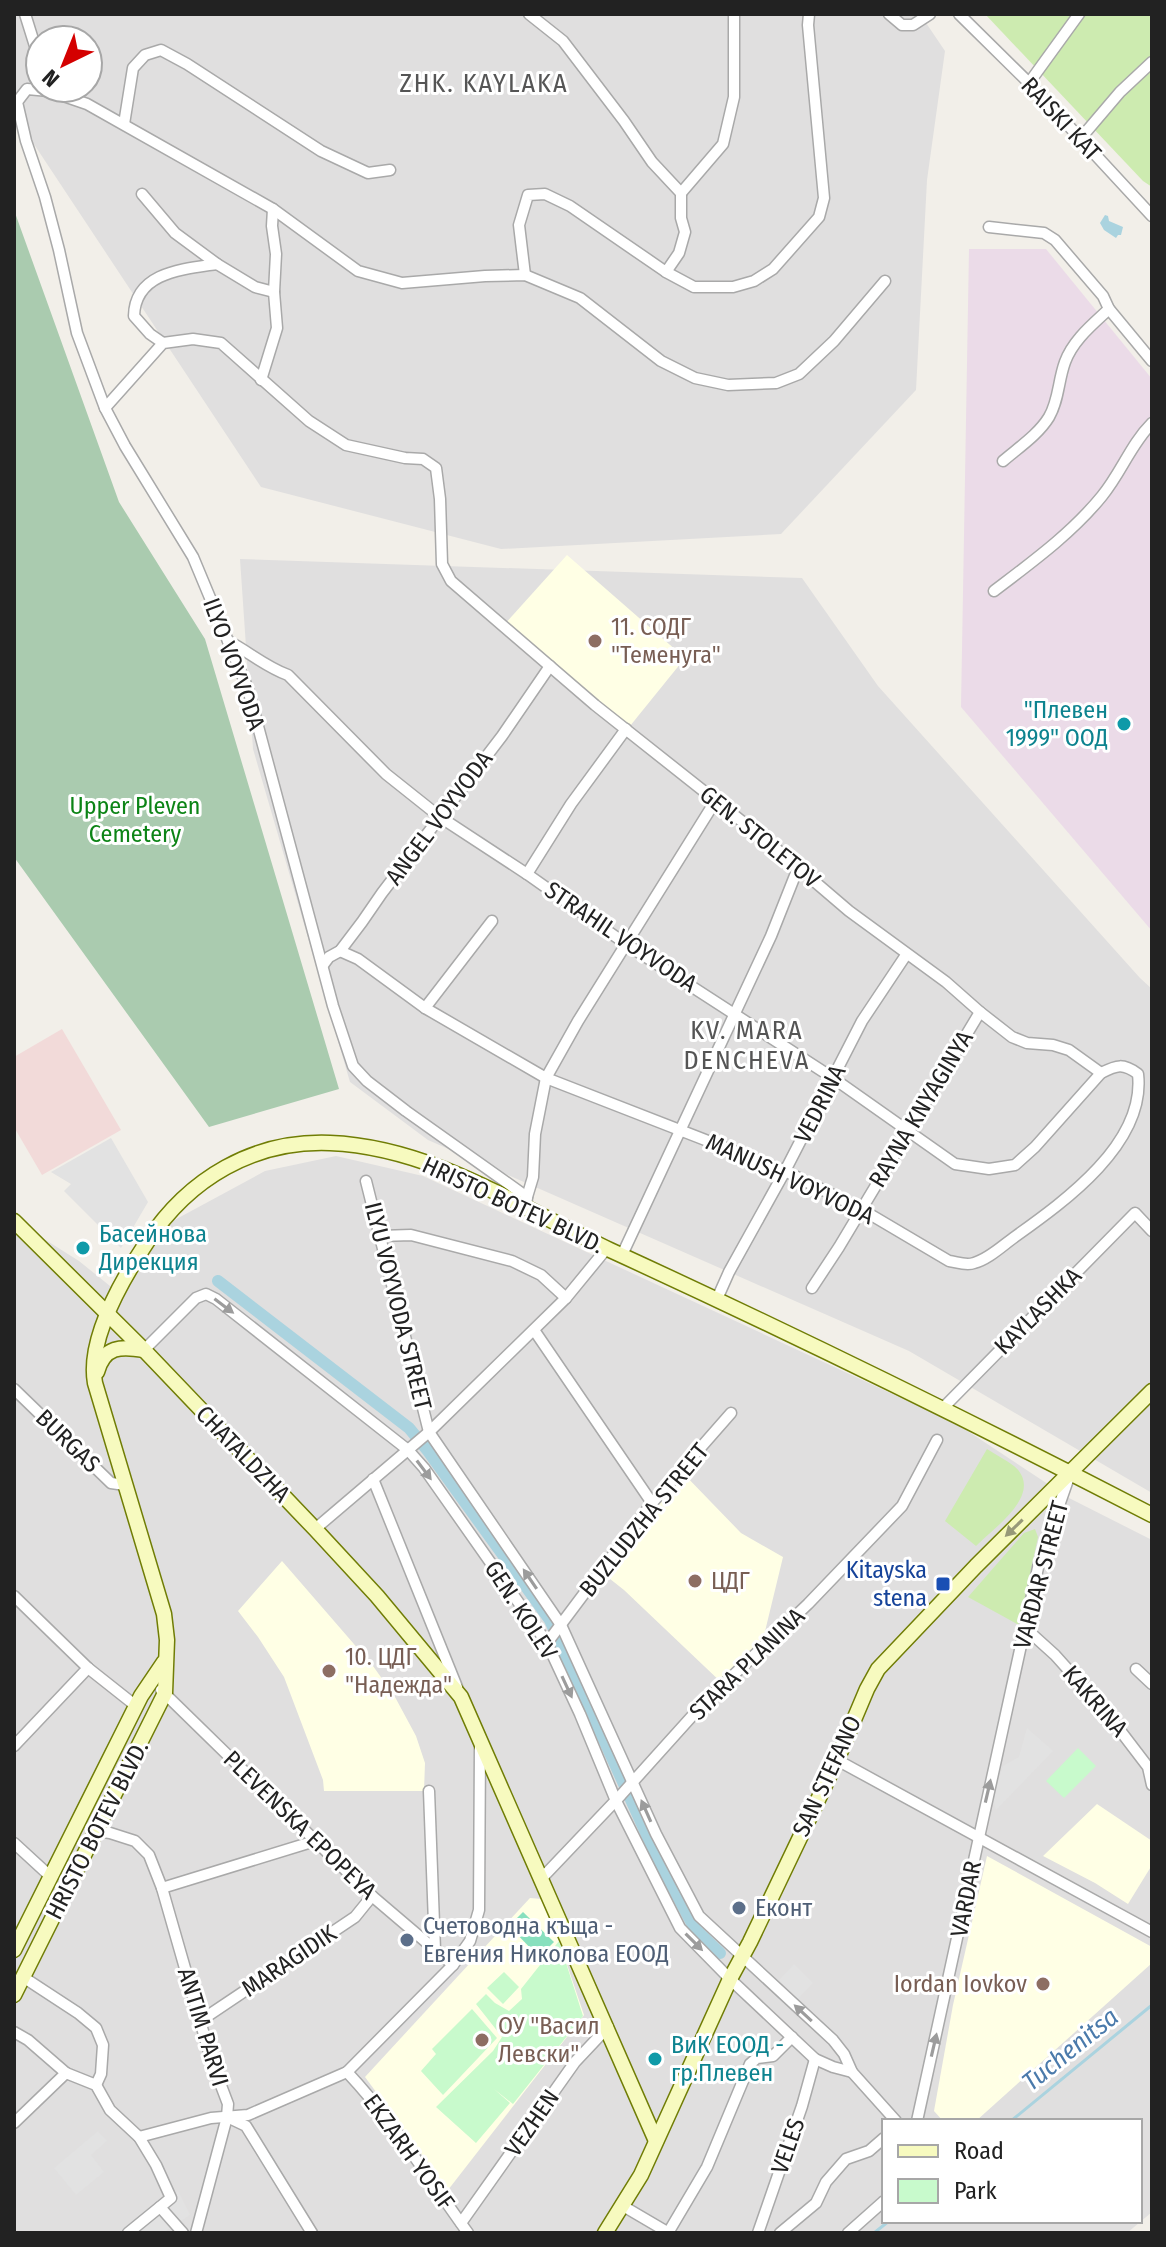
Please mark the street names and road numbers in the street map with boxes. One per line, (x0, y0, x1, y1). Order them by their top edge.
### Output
street label: RAISKI KAT (1015, 72, 1107, 166)
street label: ILYO VOYVODA (197, 594, 271, 734)
street label: ANGEL VOYVODA (380, 745, 499, 890)
street label: GEN. STOLETOV (694, 780, 826, 894)
street label: STRAHIL VOYVODA (540, 876, 703, 998)
street label: RAYNA KNYAGINYA (863, 1025, 979, 1192)
street label: VEDRINA (788, 1060, 852, 1148)
street label: MANUSH VOYVODA (702, 1128, 879, 1230)
street label: HRISTO BOTEV BLVD. (418, 1151, 608, 1259)
street label: ILYU VOYVODA STREET (359, 1199, 437, 1413)
street label: KAYLASHKA (989, 1262, 1087, 1360)
street label: CHATALDZHA (190, 1400, 296, 1508)
street label: BURGAS (30, 1404, 106, 1478)
street label: BUZLUDZHA STREET (574, 1438, 714, 1602)
street label: VARDAR STREET (1008, 1498, 1074, 1652)
street label: GEN. KOLEV (479, 1555, 564, 1665)
street label: STARA PLANINA (684, 1602, 811, 1726)
street label: KAKRINA (1057, 1660, 1134, 1742)
street label: SAN STEFANO (787, 1711, 867, 1841)
street label: HRISTO BOTEV BLVD. (40, 1736, 154, 1924)
street label: PLEVENSKA EPOPEYA (218, 1745, 382, 1905)
street label: VARDAR (945, 1859, 987, 1939)
street label: MARAGIDIK (236, 1919, 342, 2003)
street label: ANTIM PARVI (172, 1964, 234, 2090)
street label: VEZHEN (499, 2084, 565, 2162)
street label: EKZARH YOSIF (358, 2089, 461, 2216)
street label: VELES (765, 2114, 811, 2178)

